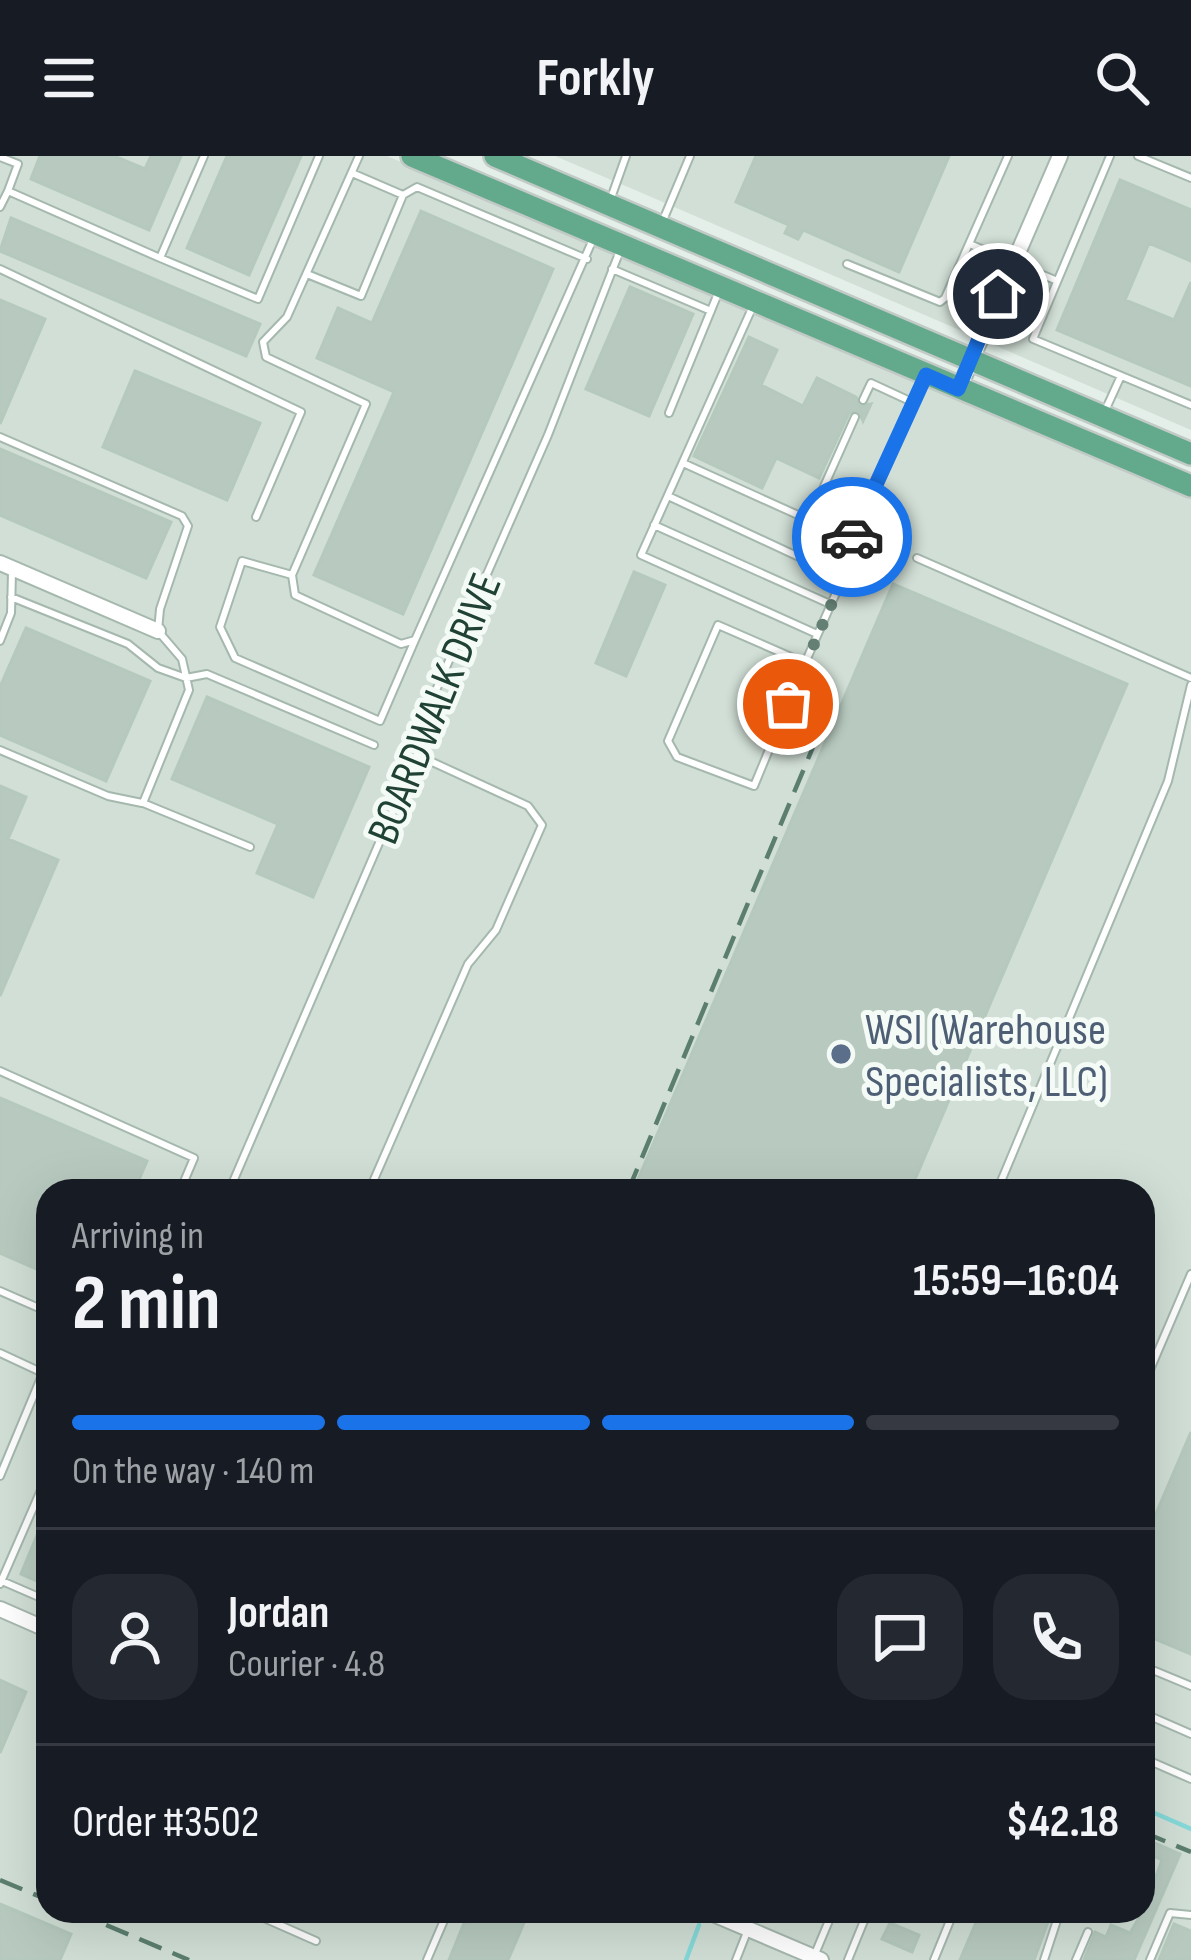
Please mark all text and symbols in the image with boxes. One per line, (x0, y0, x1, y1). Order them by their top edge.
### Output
icon: menu (36, 45, 102, 111)
icon: search (1089, 45, 1155, 111)
text: Forkly (537, 46, 654, 111)
pin (947, 243, 1049, 345)
icon: home (965, 261, 1031, 327)
courier (792, 477, 912, 597)
icon: car (819, 504, 885, 570)
street label: BOARDWALK DRIVE (356, 566, 514, 852)
pin (737, 653, 839, 755)
icon: bag (755, 671, 821, 737)
place label: WSI (Warehouse Specialists, LLC) (865, 1003, 1108, 1110)
marker: WSI (Warehouse Specialists, LLC) (828, 1041, 854, 1067)
text: Arriving in (72, 1213, 204, 1260)
text: 15:59–16:04 (913, 1254, 1119, 1309)
text: 2 min (72, 1258, 221, 1351)
text: On the way · 140 m (72, 1448, 314, 1495)
button: person (72, 1574, 198, 1700)
button: chat (837, 1574, 963, 1700)
button: phone (993, 1574, 1119, 1700)
text: Jordan (228, 1586, 329, 1641)
text: Courier · 4.8 (228, 1641, 385, 1688)
text: Order #3502 (72, 1795, 259, 1850)
text: $42.18 (1006, 1795, 1119, 1850)

